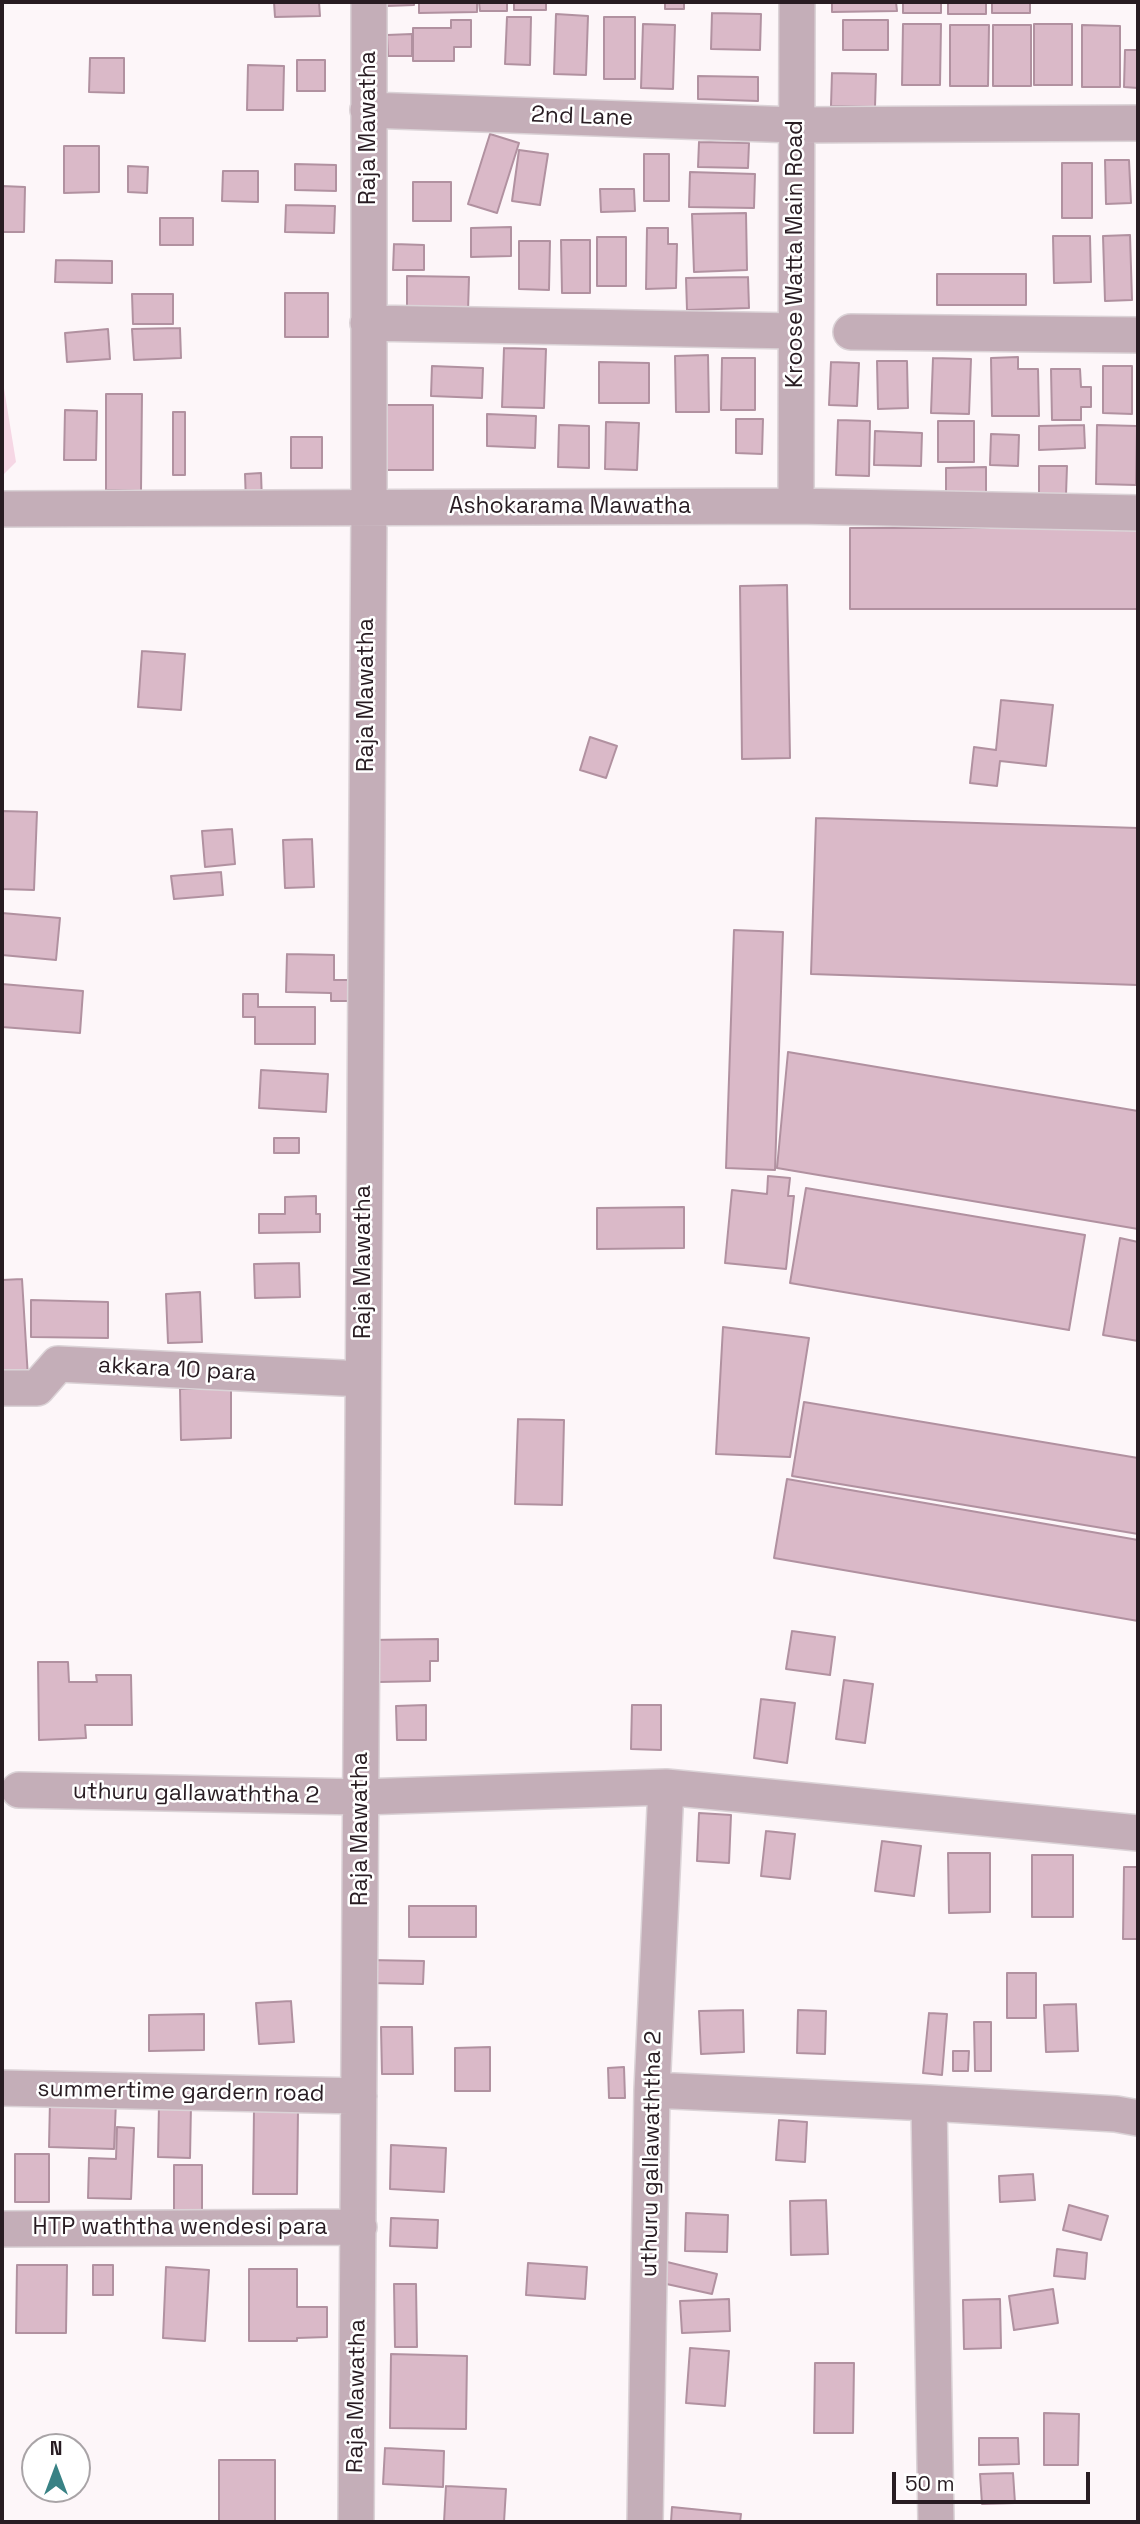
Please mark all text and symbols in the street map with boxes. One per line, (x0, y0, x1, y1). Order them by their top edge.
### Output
street label: Raja Mawatha (355, 51, 383, 205)
street label: 2nd Lane (530, 101, 634, 133)
street label: Kroose Watta Main Road (782, 120, 810, 388)
street label: Ashokarama Mawatha (449, 493, 691, 521)
street label: Raja Mawatha (353, 618, 381, 772)
street label: Raja Mawatha (350, 1185, 378, 1339)
street label: akkara 10 para (97, 1352, 257, 1388)
street label: Raja Mawatha (347, 1752, 375, 1906)
street label: uthuru gallawaththa 2 (73, 1778, 319, 1810)
street label: uthuru gallawaththa 2 (636, 2031, 668, 2277)
street label: summertime gardern road (37, 2076, 325, 2108)
street label: HTP waththa wendesi para (33, 2214, 327, 2242)
street label: Raja Mawatha (342, 2319, 372, 2473)
north arrow (21, 2433, 91, 2503)
text: N (50, 2436, 62, 2461)
scale bar (895, 2458, 1093, 2502)
text: 50 m (905, 2470, 955, 2497)

